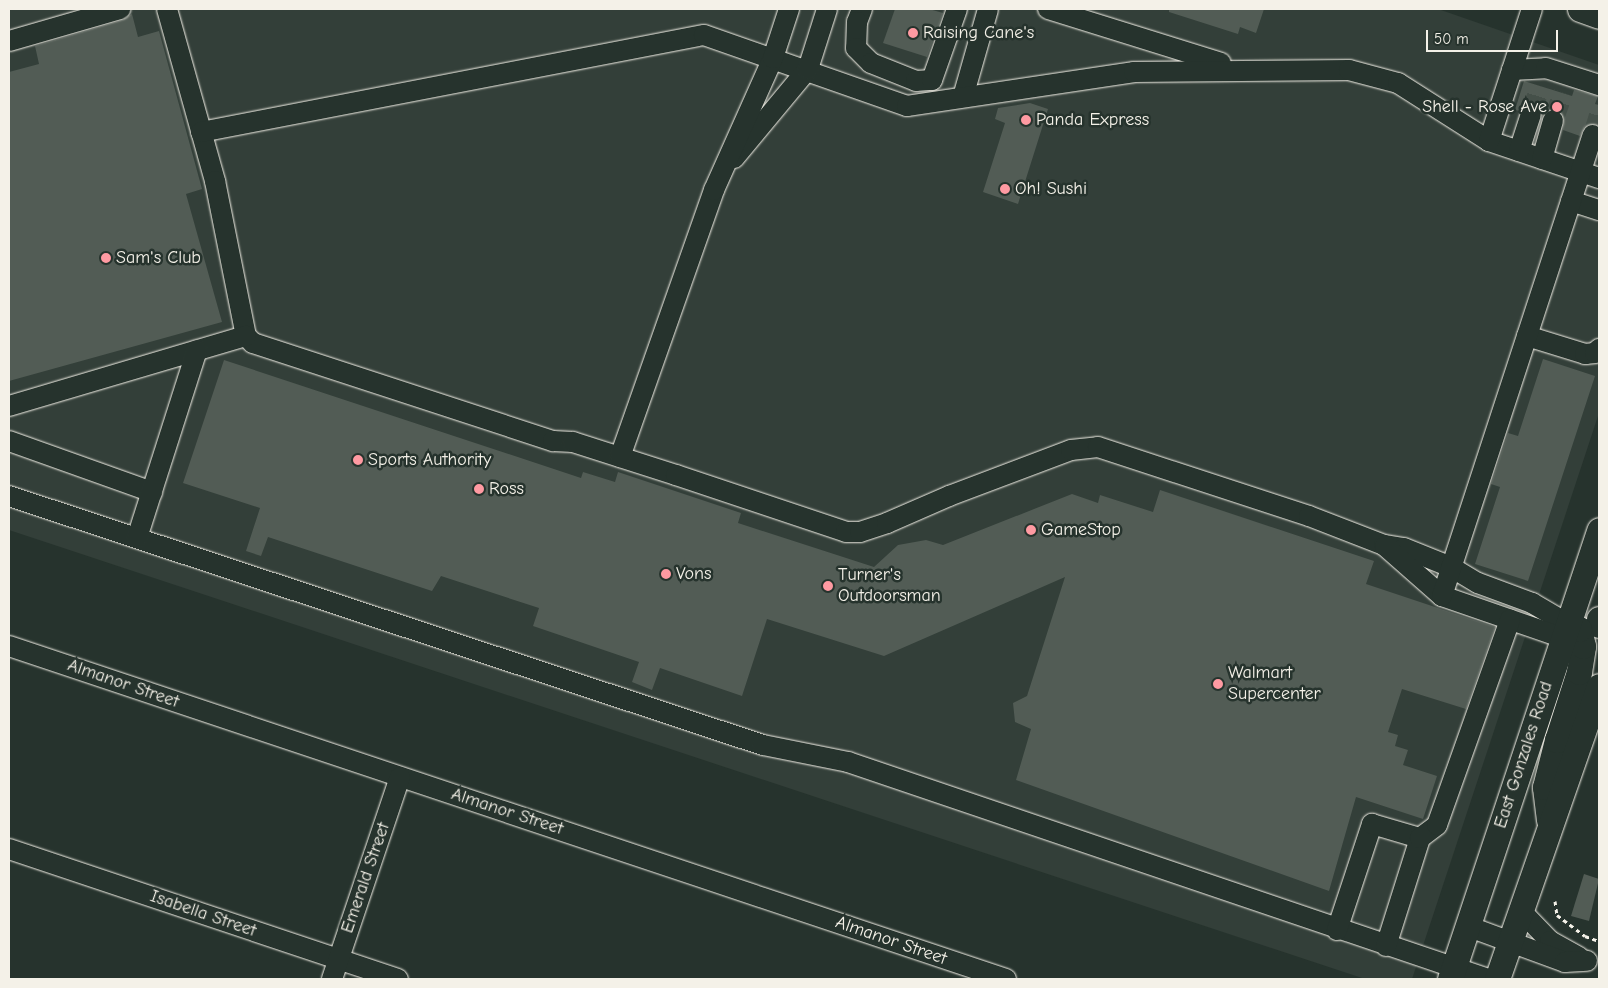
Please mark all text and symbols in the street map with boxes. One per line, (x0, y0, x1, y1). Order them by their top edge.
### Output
scale bar (1428, 20, 1560, 52)
place label: Raising Cane's (923, 22, 1034, 44)
marker: Raising Cane's (907, 27, 919, 39)
text: 50 m (1434, 30, 1469, 48)
place label: Shell - Rose Ave (1422, 96, 1547, 118)
marker: Shell - Rose Ave (1551, 101, 1563, 113)
place label: Panda Express (1036, 109, 1149, 131)
marker: Panda Express (1020, 114, 1032, 126)
place label: Oh! Sushi (1015, 178, 1087, 200)
marker: Oh! Sushi (999, 183, 1011, 195)
place label: Sam's Club (116, 247, 201, 269)
marker: Sam's Club (100, 252, 112, 264)
place label: Sports Authority (368, 449, 491, 471)
marker: Sports Authority (352, 454, 364, 466)
place label: Ross (489, 478, 524, 500)
marker: Ross (473, 483, 485, 495)
place label: GameStop (1041, 519, 1121, 541)
marker: GameStop (1025, 524, 1037, 536)
place label: Vons (676, 563, 712, 585)
place label: Turner's Outdoorsman (838, 565, 941, 608)
marker: Vons (660, 568, 672, 580)
marker: Turner's Outdoorsman (822, 580, 834, 592)
street label: Almanor Street (65, 655, 181, 713)
place label: Walmart Supercenter (1228, 663, 1321, 706)
marker: Walmart Supercenter (1212, 678, 1224, 690)
street label: East Gonzales Road (1490, 679, 1558, 831)
street label: Almanor Street (448, 784, 566, 840)
street label: Emerald Street (337, 820, 395, 936)
street label: Isabella Street (147, 886, 259, 942)
street label: Almanor Street (833, 912, 949, 970)

